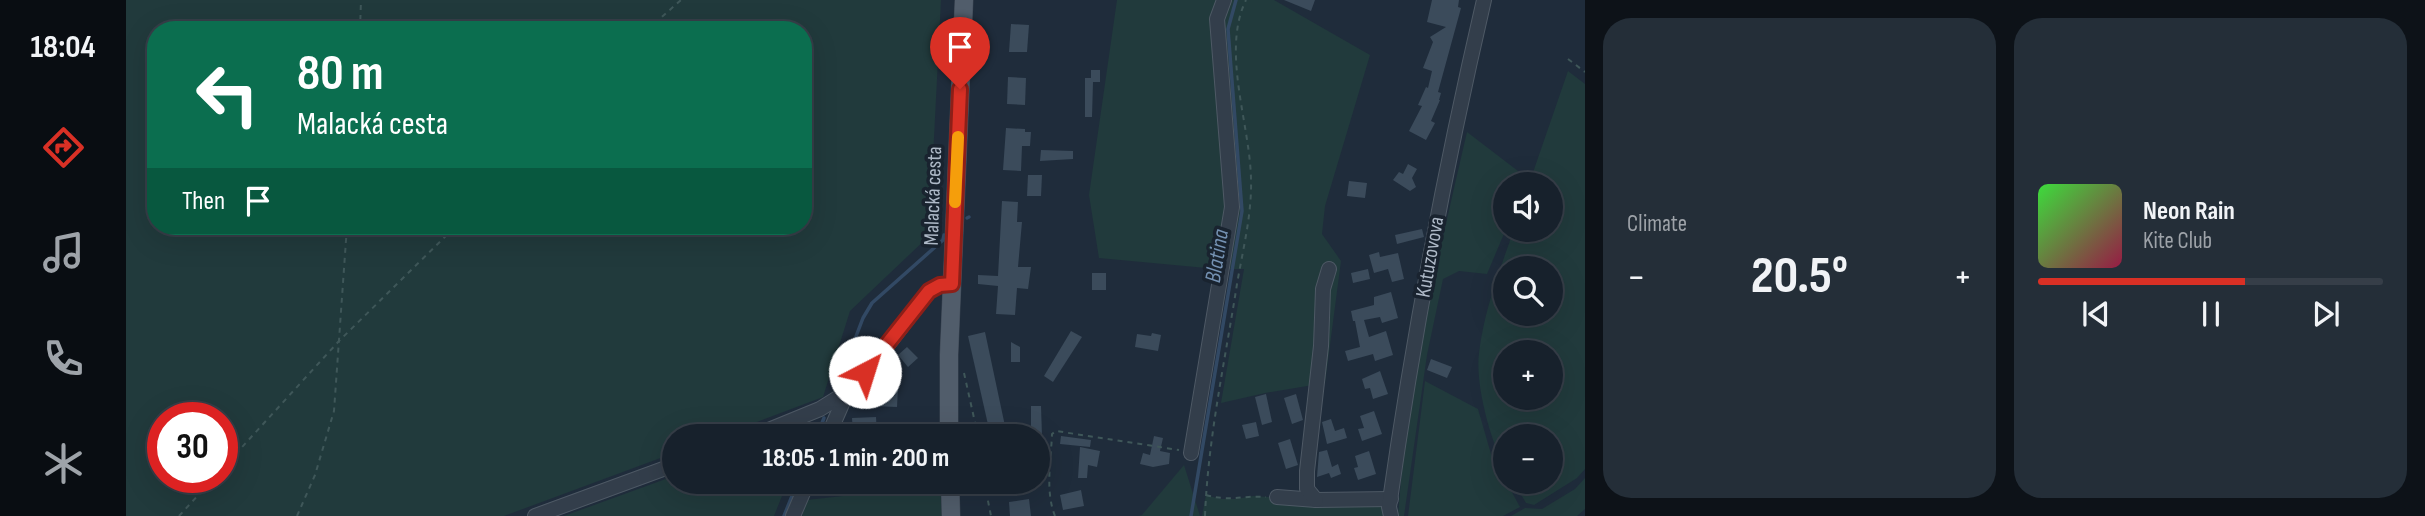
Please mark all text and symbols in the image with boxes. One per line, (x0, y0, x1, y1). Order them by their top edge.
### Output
pin (930, 17, 990, 89)
text: 18:04 (31, 28, 95, 67)
icon: arrive (941, 28, 979, 66)
text: 80 m (297, 45, 384, 104)
icon: left (182, 49, 273, 140)
text: Malacká cesta (297, 105, 448, 144)
icon: directions (39, 123, 88, 172)
street label: Malacká cesta (919, 146, 947, 246)
map controls (1493, 172, 1563, 494)
button: sound (1493, 172, 1563, 242)
icon: arrive (239, 182, 277, 220)
text: Then (182, 186, 225, 217)
text: Neon Rain (2143, 196, 2235, 227)
text: Climate (1627, 210, 1687, 238)
street label: Kutuzovova (1411, 215, 1449, 299)
water label: Blatina (1199, 227, 1235, 285)
text: Kite Club (2143, 227, 2212, 255)
icon: music (39, 228, 88, 277)
text: 20.5° (1751, 245, 1848, 308)
text: − (1627, 255, 1646, 300)
text: + (1953, 255, 1972, 300)
button: search (1493, 256, 1563, 326)
icon: previous (2077, 295, 2115, 333)
icon: pause (2192, 295, 2230, 333)
icon: next (2307, 295, 2345, 333)
icon: phone (39, 334, 88, 383)
position arrow (828, 335, 902, 409)
button: + (1493, 340, 1563, 410)
speed limit sign: 30 (147, 402, 238, 493)
button: − (1493, 424, 1563, 494)
icon: climate (39, 439, 88, 488)
text: 18:05 · 1 min · 200 m (763, 443, 949, 474)

